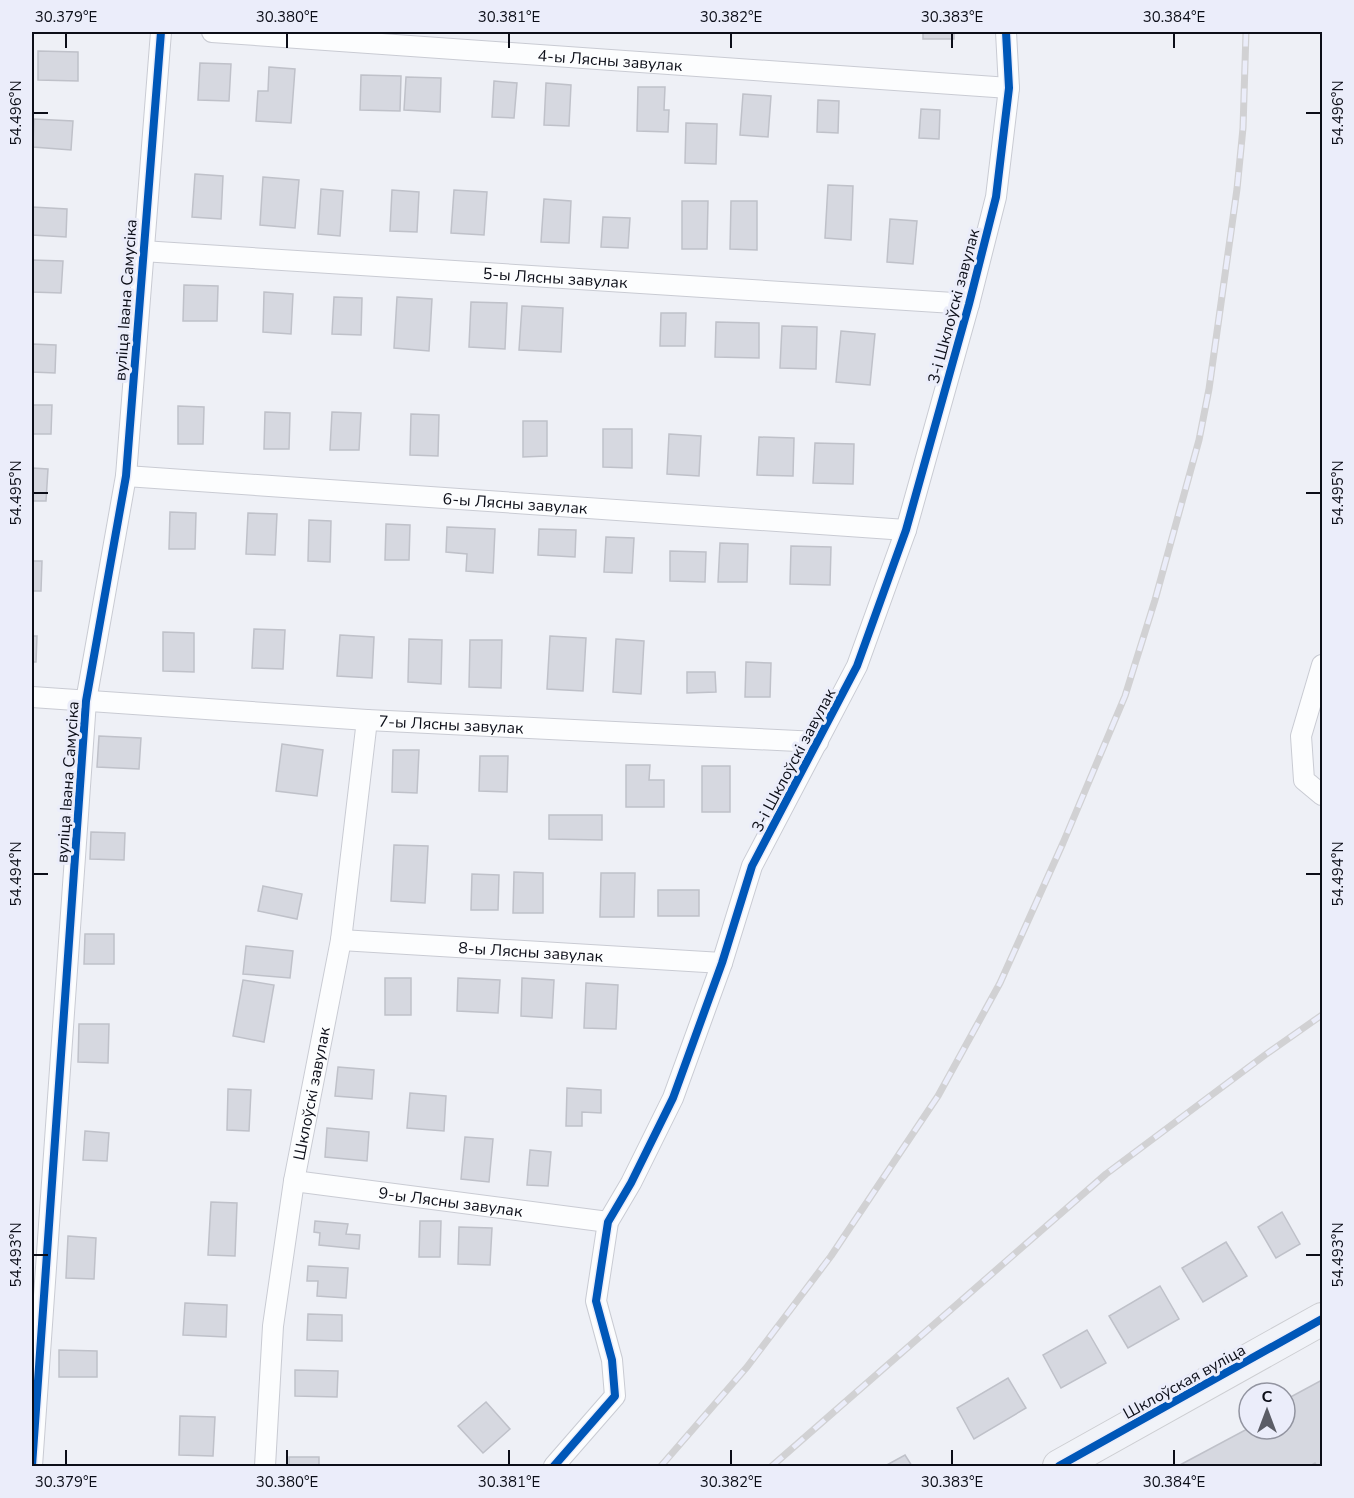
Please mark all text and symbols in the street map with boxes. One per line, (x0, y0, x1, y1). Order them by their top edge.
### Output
text: 30.379°E (35, 7, 97, 27)
text: 30.380°E (256, 7, 318, 27)
text: 30.381°E (478, 7, 540, 27)
text: 30.382°E (700, 7, 762, 27)
text: 30.383°E (921, 7, 983, 27)
text: 30.384°E (1143, 7, 1205, 27)
street label: 4-ы Лясны завулак (537, 45, 684, 77)
text: 54.496°N (6, 80, 26, 146)
text: 54.496°N (1328, 80, 1348, 146)
street label: вуліца Івана Самусіка (109, 218, 143, 382)
street label: 3-і Шклоўскі завулак (923, 226, 985, 386)
street label: 5-ы Лясны завулак (482, 263, 629, 294)
text: 54.495°N (6, 460, 26, 526)
text: 54.495°N (1328, 460, 1348, 526)
street label: 6-ы Лясны завулак (442, 488, 589, 520)
street label: 3-і Шклоўскі завулак (747, 684, 841, 836)
street label: вуліца Івана Самусіка (51, 700, 85, 864)
street label: 7-ы Лясны завулак (378, 711, 525, 740)
text: 54.494°N (6, 841, 26, 907)
text: 54.494°N (1328, 841, 1348, 907)
street label: 8-ы Лясны завулак (458, 937, 604, 968)
street label: Шклоўскі завулак (288, 1025, 336, 1162)
street label: 9-ы Лясны завулак (377, 1182, 524, 1223)
text: 54.493°N (6, 1222, 26, 1288)
text: 54.493°N (1328, 1222, 1348, 1288)
street label: Шклоўская вуліца (1119, 1339, 1250, 1425)
north arrow (1237, 1381, 1297, 1441)
text: С (1262, 1386, 1273, 1408)
text: 30.379°E (35, 1472, 97, 1492)
text: 30.380°E (256, 1472, 318, 1492)
text: 30.381°E (478, 1472, 540, 1492)
text: 30.382°E (700, 1472, 762, 1492)
text: 30.383°E (921, 1472, 983, 1492)
text: 30.384°E (1143, 1472, 1205, 1492)

